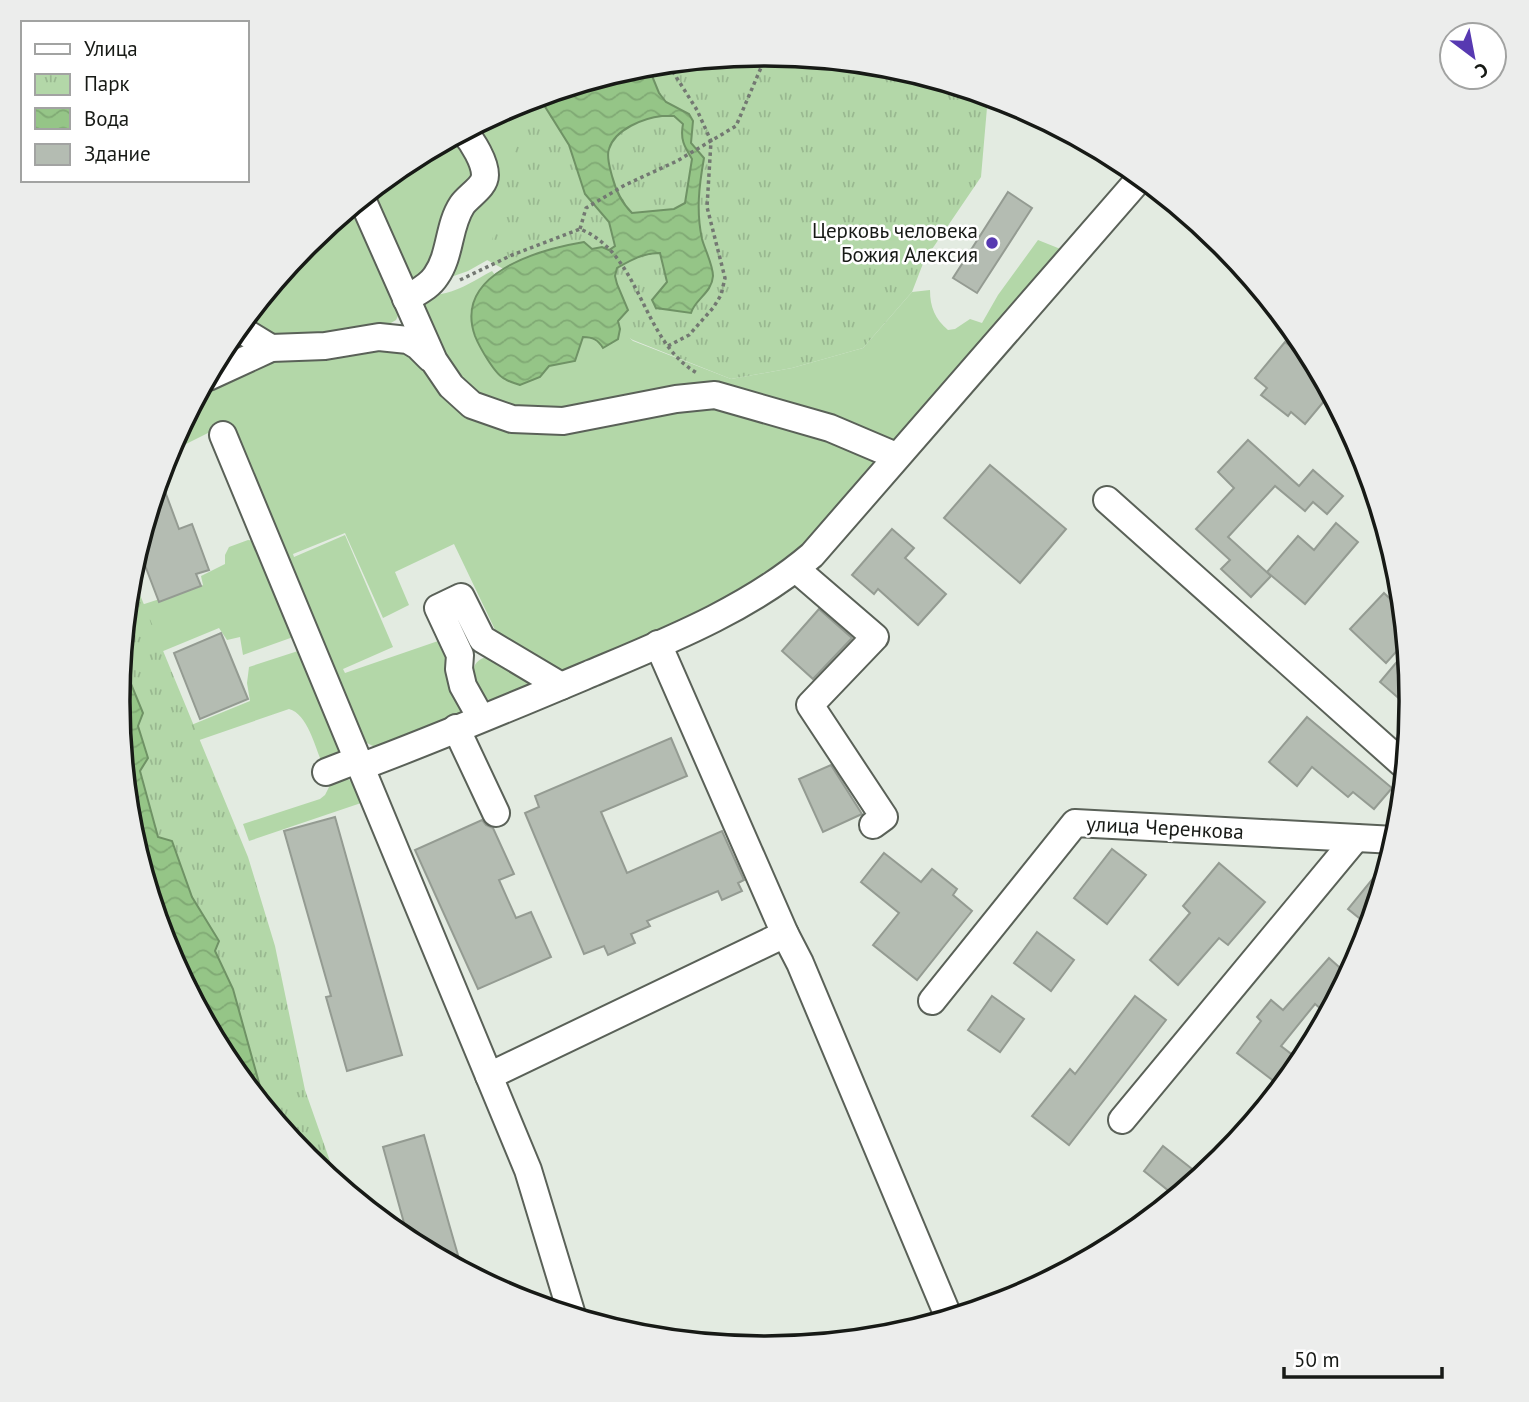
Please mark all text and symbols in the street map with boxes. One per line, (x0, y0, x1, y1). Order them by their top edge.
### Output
legend (21, 21, 248, 182)
north arrow (1438, 21, 1508, 91)
text: Улица (84, 35, 138, 62)
text: С (1471, 57, 1493, 84)
text: Парк (84, 70, 130, 97)
text: Вода (84, 105, 129, 132)
text: Здание (84, 140, 151, 167)
place label: Церковь человека Божия Алексия (812, 217, 978, 268)
marker: Церковь человека Божия Алексия (984, 235, 1000, 251)
street label: улица Черенкова (1086, 810, 1245, 845)
scale bar (1284, 1336, 1442, 1380)
text: 50 m (1294, 1346, 1340, 1373)

